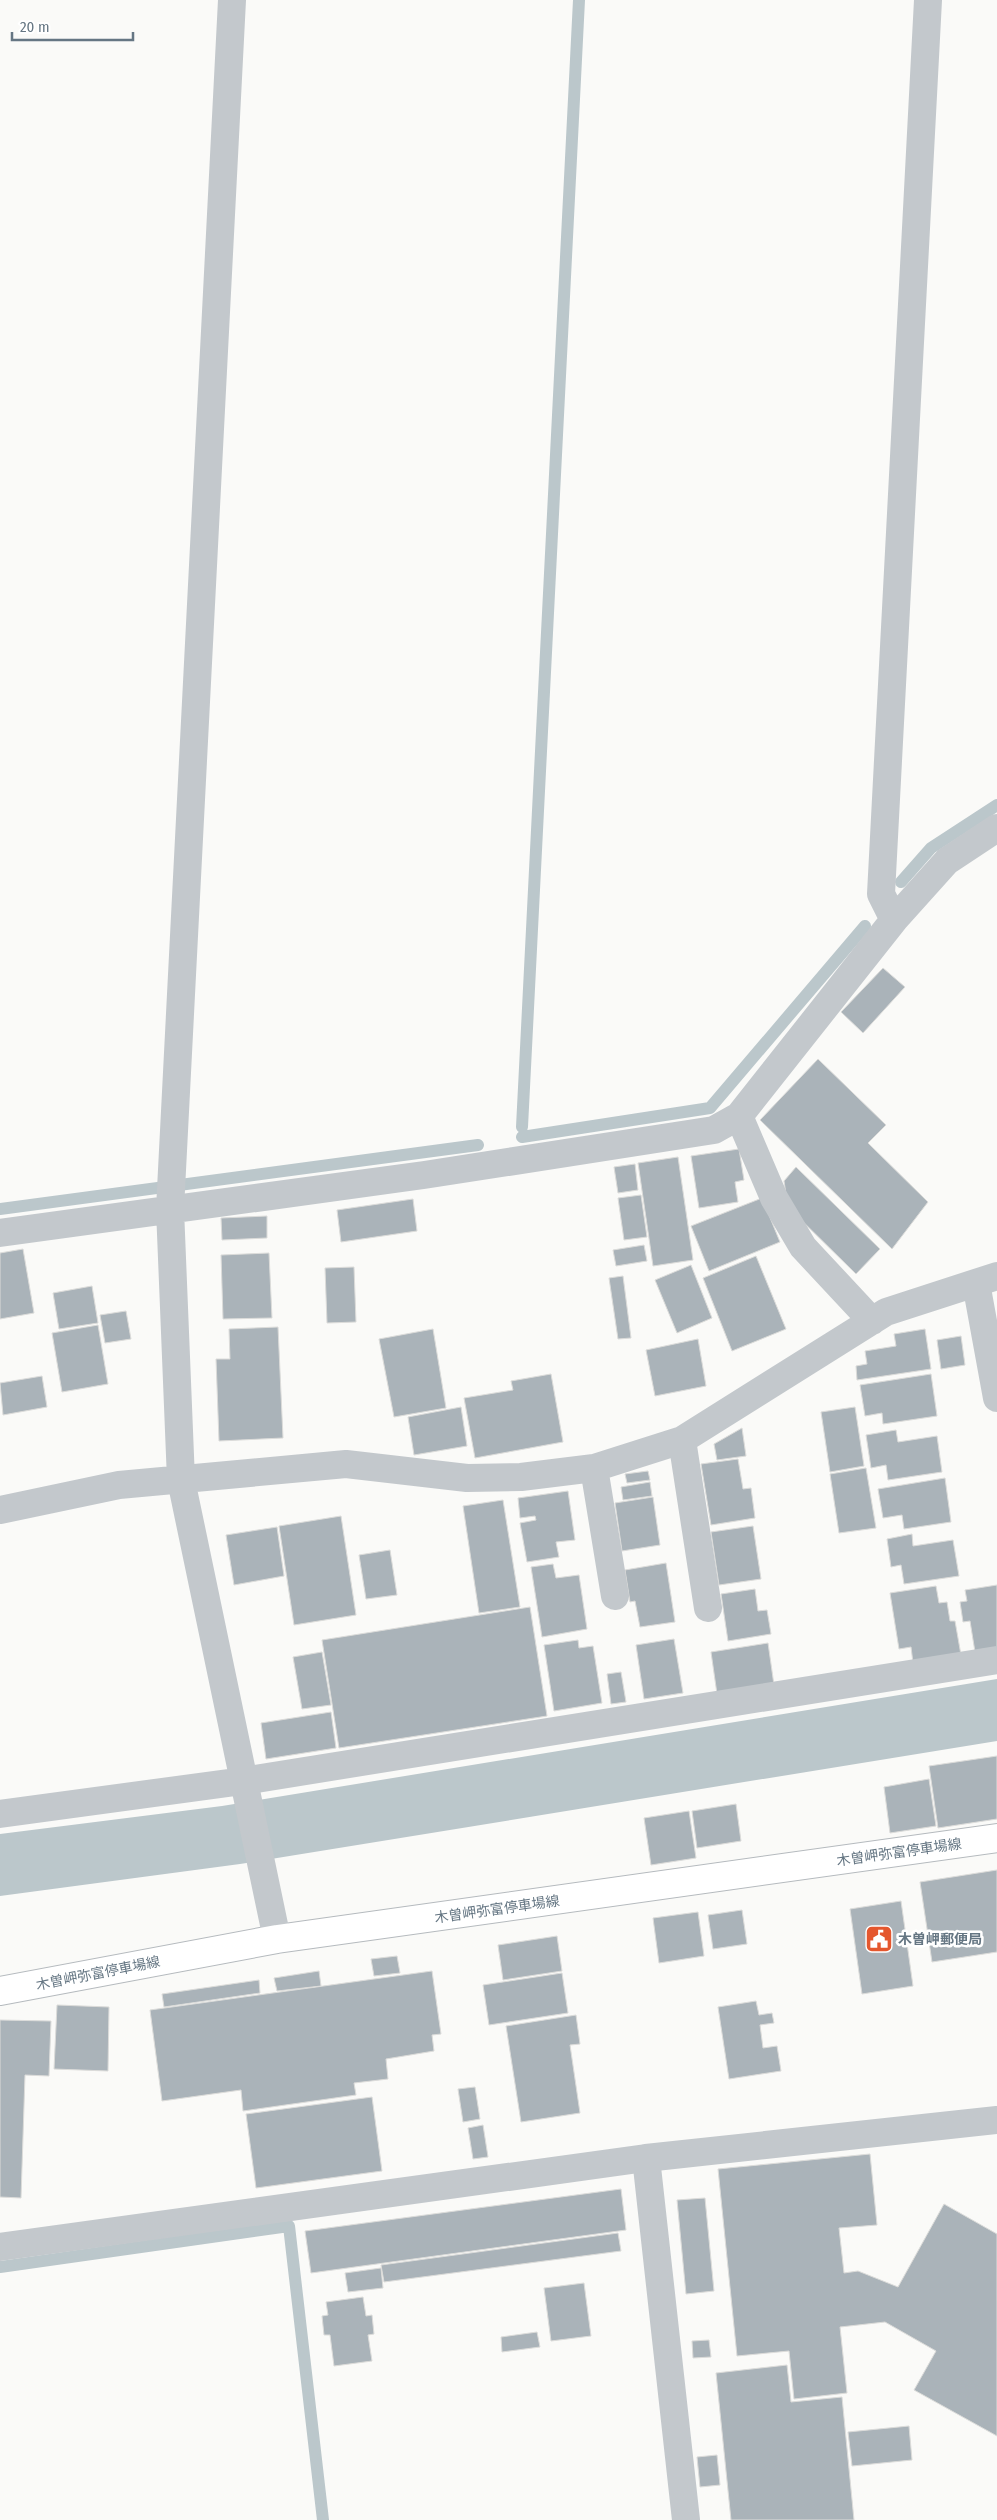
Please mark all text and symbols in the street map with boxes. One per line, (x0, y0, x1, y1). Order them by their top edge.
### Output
scale bar (12, 10, 134, 42)
text: 20 m (20, 18, 50, 36)
street label: 木曽岬弥富停車場線 (835, 1835, 963, 1870)
street label: 木曽岬弥富停車場線 (433, 1892, 561, 1927)
public building icon: 木曽岬郵便局 (864, 1924, 894, 1954)
place label: 木曽岬郵便局 (898, 1931, 982, 1948)
street label: 木曽岬弥富停車場線 (35, 1953, 162, 1994)

